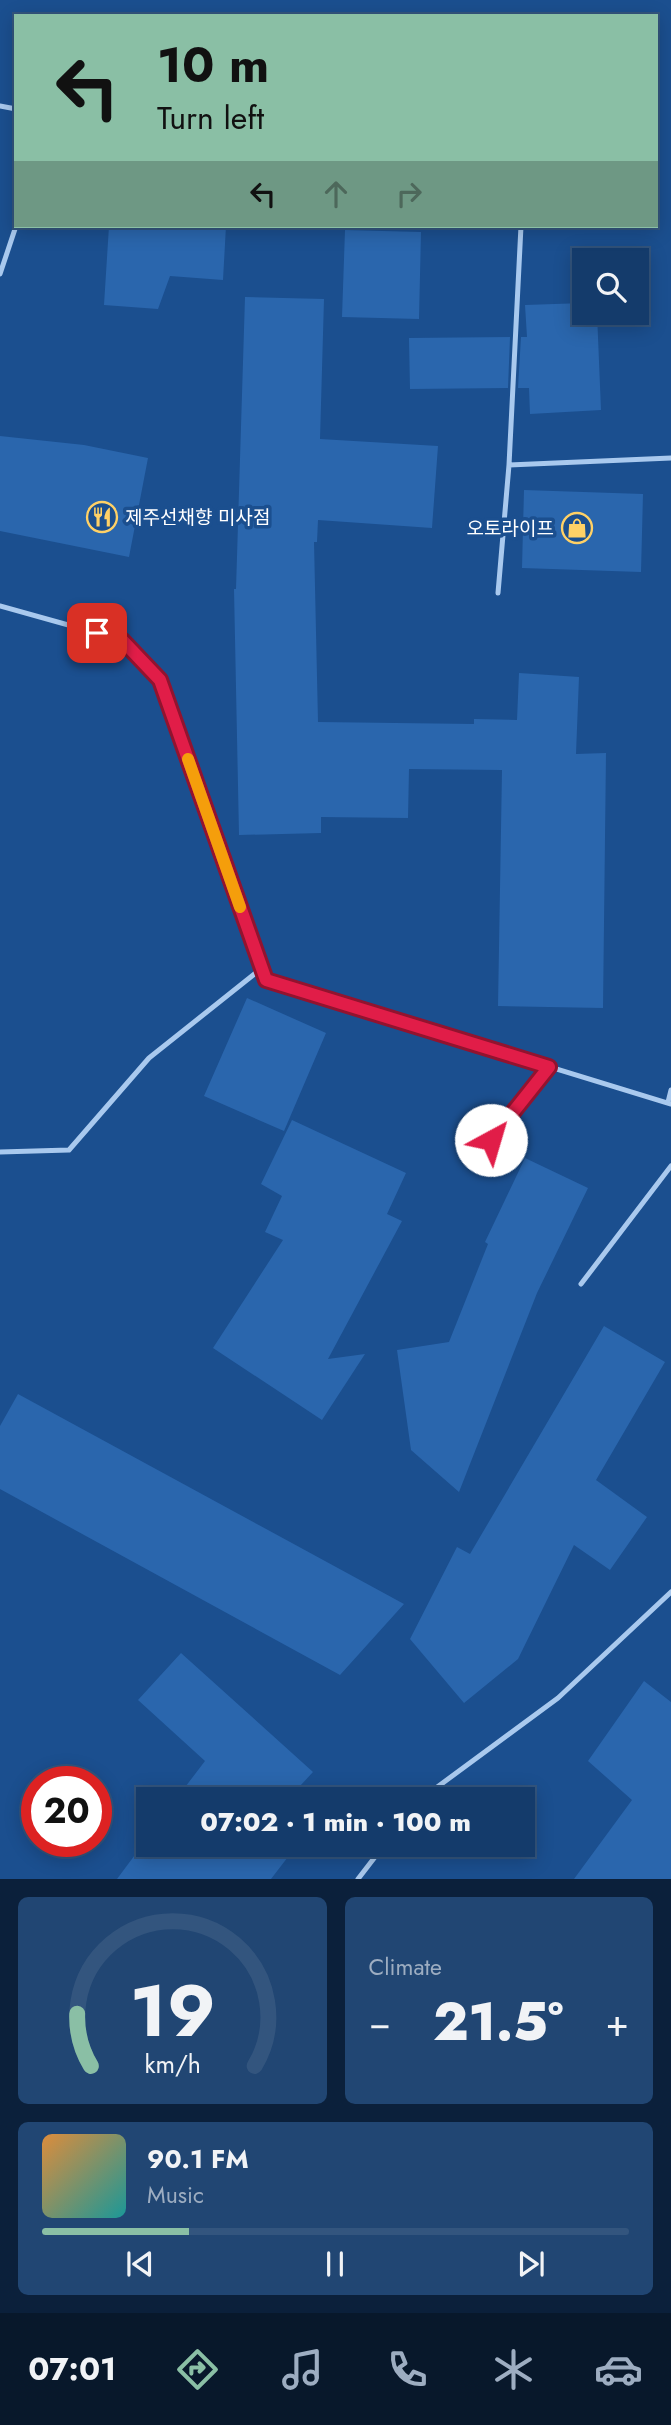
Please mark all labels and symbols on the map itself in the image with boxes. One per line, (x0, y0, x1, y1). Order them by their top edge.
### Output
restaurant icon: 제주선채향 미사점 (85, 500, 119, 534)
place label: 제주선채향 미사점 (125, 504, 271, 531)
shop icon: 오토라이프 (560, 511, 594, 545)
place label: 오토라이프 (467, 515, 554, 542)
pin (67, 603, 127, 663)
position arrow (454, 1103, 528, 1177)
speed limit sign: 20 (21, 1766, 112, 1857)

